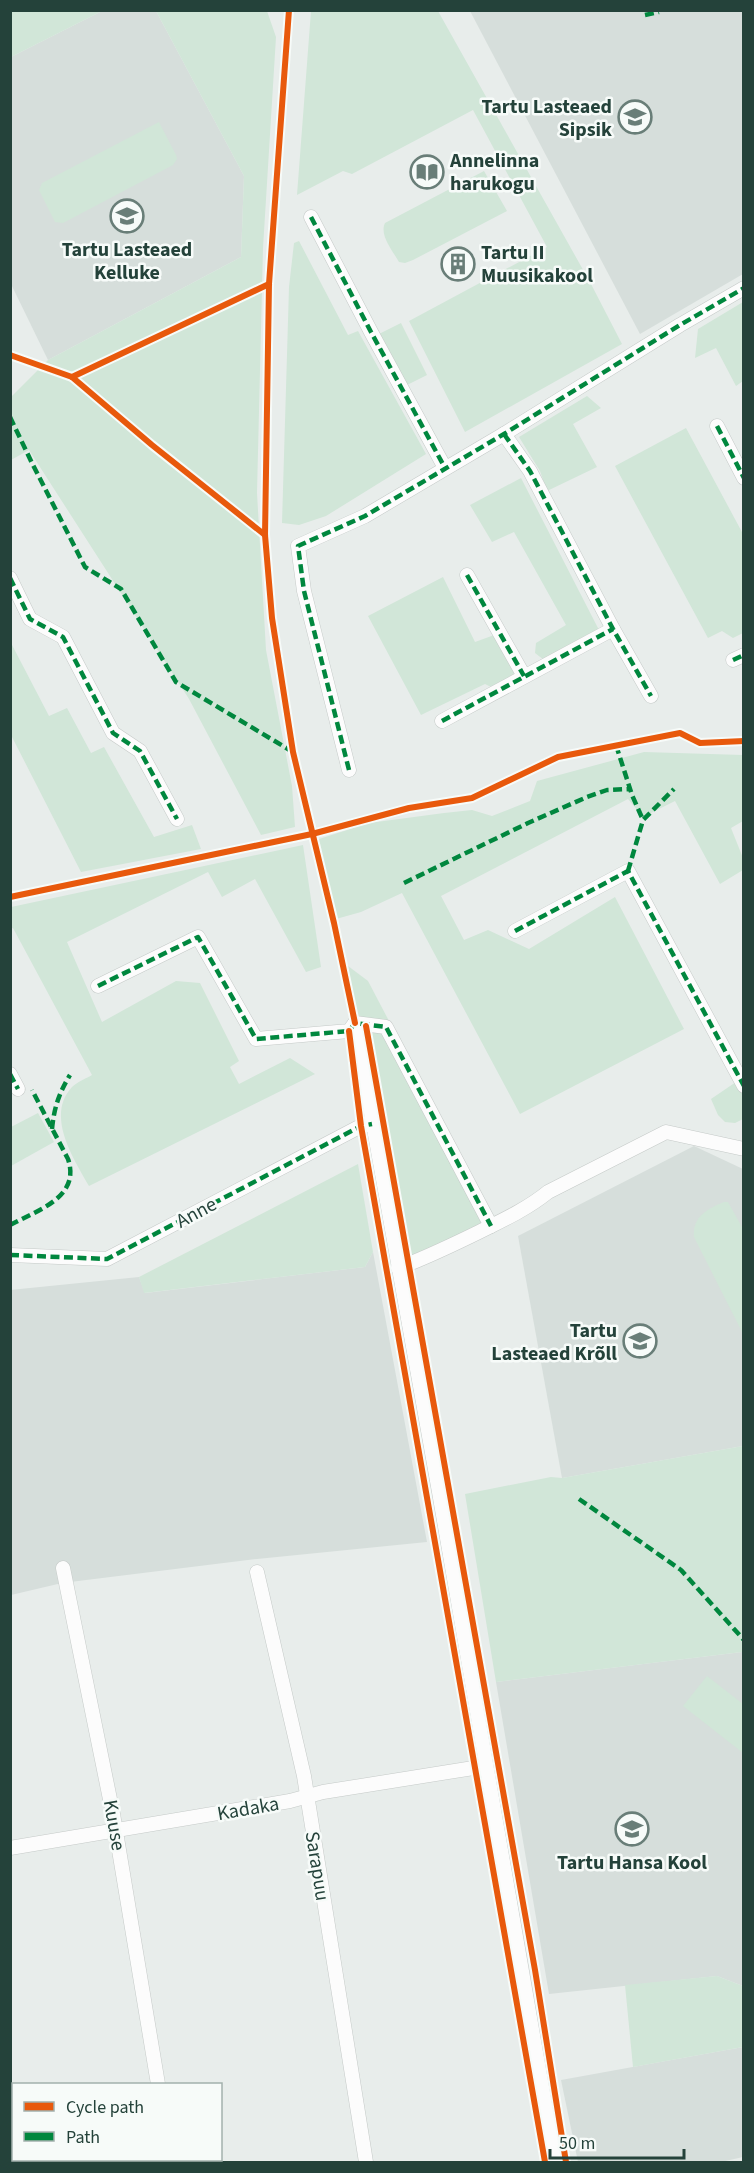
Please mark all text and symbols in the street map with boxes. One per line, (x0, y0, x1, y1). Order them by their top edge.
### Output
place label: Tartu Lasteaed Sipsik (481, 93, 612, 144)
school or university icon: Tartu Lasteaed Sipsik (617, 99, 653, 135)
place label: Annelinna harukogu (449, 147, 539, 198)
library icon: Annelinna harukogu (409, 154, 445, 190)
school or university icon: Tartu Lasteaed Kelluke (109, 198, 145, 234)
place label: Tartu Lasteaed Kelluke (62, 236, 192, 287)
place label: Tartu II Muusikakool (481, 239, 593, 290)
building icon: Tartu II Muusikakool (440, 246, 476, 282)
street label: Anne (171, 1190, 222, 1235)
place label: Tartu Lasteaed Krõll (491, 1317, 617, 1368)
school or university icon: Tartu Lasteaed Krõll (622, 1323, 658, 1359)
street label: Kadaka (215, 1790, 281, 1828)
street label: Kuuse (96, 1797, 132, 1853)
school or university icon: Tartu Hansa Kool (614, 1811, 650, 1847)
street label: Sarapuu (298, 1829, 336, 1903)
place label: Tartu Hansa Kool (557, 1849, 707, 1877)
legend (12, 2083, 222, 2161)
text: Cycle path (66, 2095, 144, 2120)
scale bar (550, 2122, 684, 2160)
text: Path (66, 2125, 100, 2150)
text: 50 m (559, 2131, 595, 2156)

